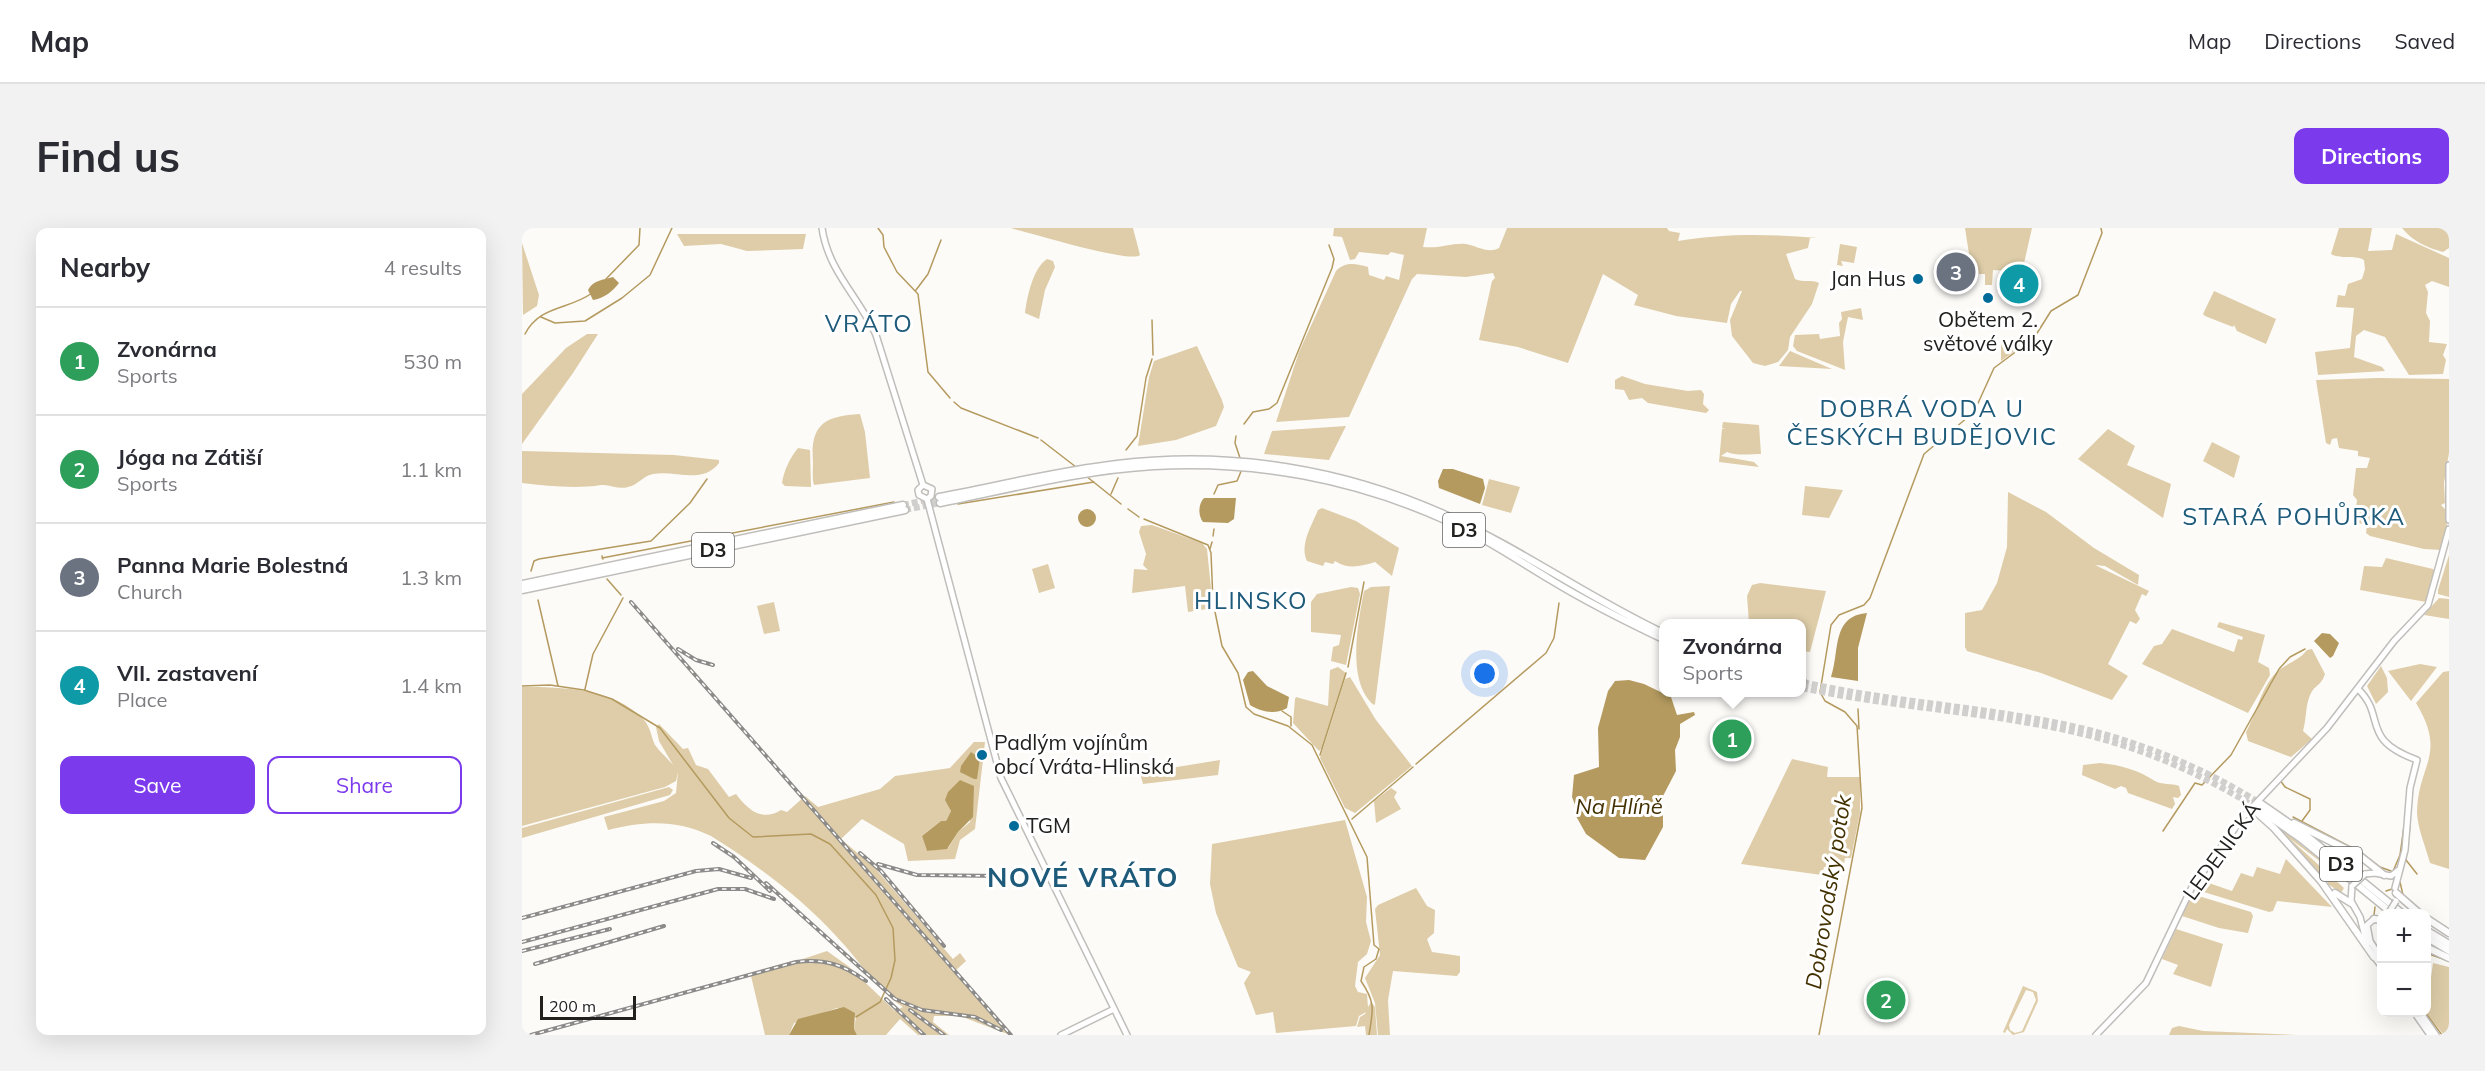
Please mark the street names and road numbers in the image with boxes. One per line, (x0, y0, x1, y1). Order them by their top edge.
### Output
road number: D3 (1443, 513, 1485, 547)
road number: D3 (692, 533, 734, 567)
street label: LEDENICKÁ (2177, 796, 2266, 905)
road number: D3 (2320, 847, 2362, 881)

